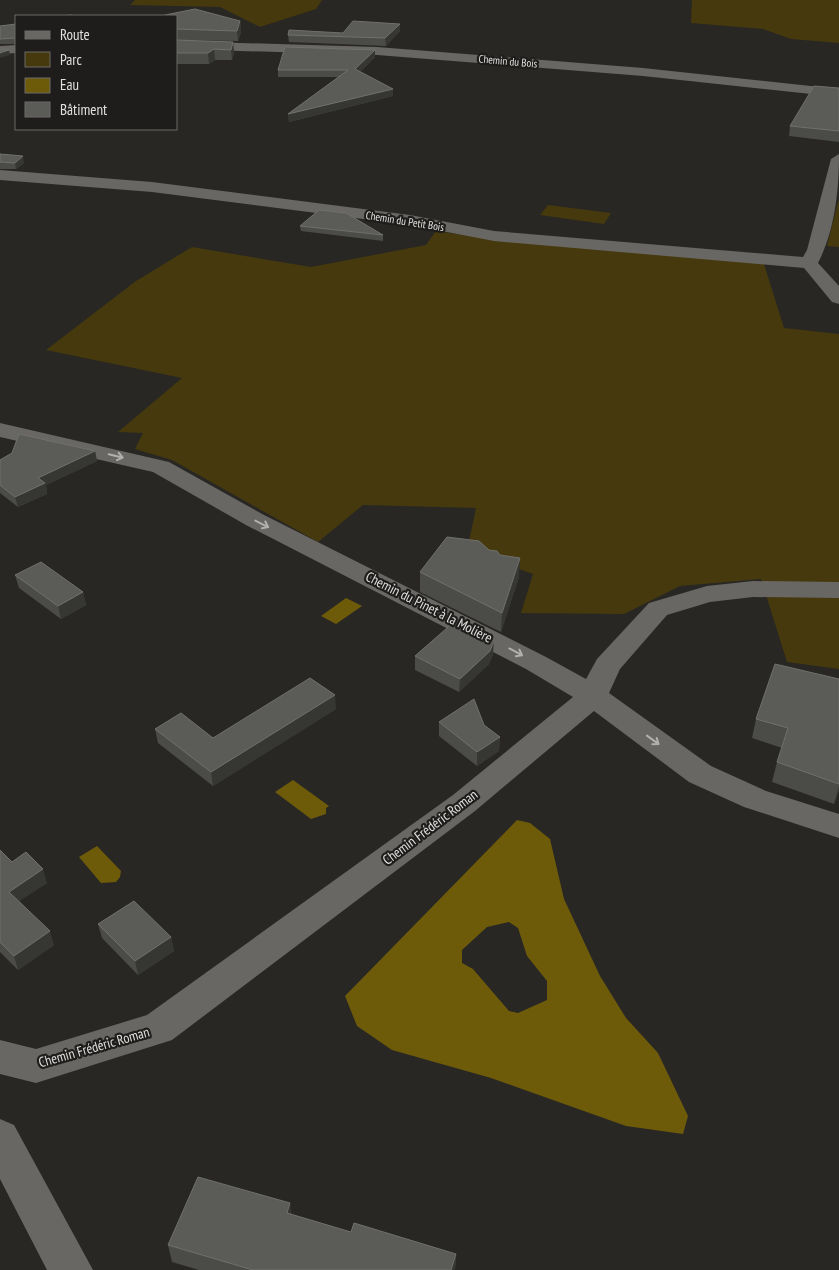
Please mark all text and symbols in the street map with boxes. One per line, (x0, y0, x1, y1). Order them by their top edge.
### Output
legend (15, 15, 178, 130)
text: Route (60, 25, 90, 44)
text: Parc (60, 50, 82, 69)
street label: Chemin du Bois (478, 51, 538, 71)
text: Eau (60, 75, 79, 94)
text: Bâtiment (60, 100, 107, 119)
street label: Chemin du Petit Bois (365, 208, 445, 234)
one-way arrow (107, 452, 123, 461)
one-way arrow (254, 519, 269, 529)
street label: Chemin du Pinet à la Molière (363, 567, 496, 647)
one-way arrow (509, 647, 524, 657)
one-way arrow (646, 735, 660, 745)
street label: Chemin Frédéric Roman (379, 785, 481, 869)
street label: Chemin Frédéric Roman (36, 1023, 152, 1071)

